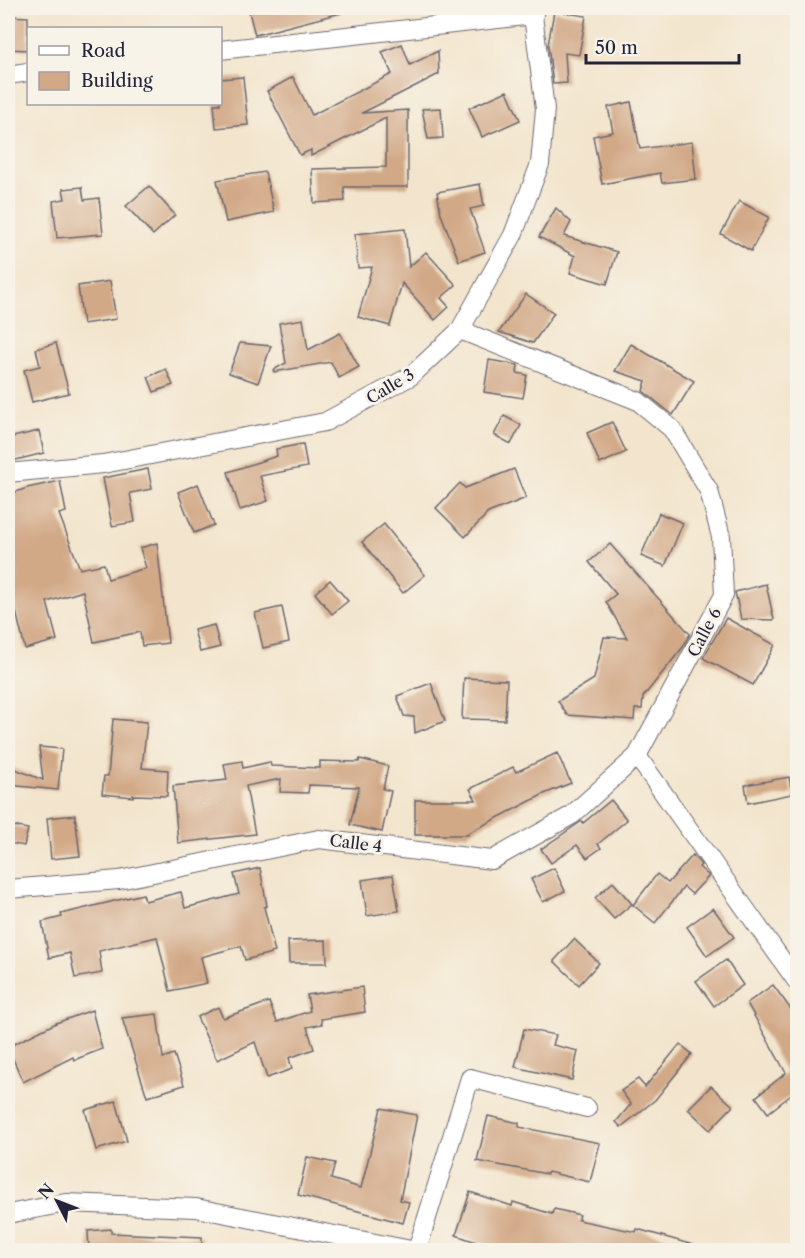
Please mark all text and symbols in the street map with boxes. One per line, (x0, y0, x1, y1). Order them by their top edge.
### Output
legend (27, 27, 222, 105)
scale bar (586, 27, 739, 65)
text: 50 m (595, 37, 638, 59)
text: Road (81, 40, 126, 62)
text: Building (81, 70, 153, 92)
street label: Calle 3 (362, 364, 418, 408)
street label: Calle 6 (683, 604, 725, 660)
street label: Calle 4 (329, 830, 383, 856)
north arrow (27, 1171, 87, 1231)
text: N (34, 1179, 58, 1203)

